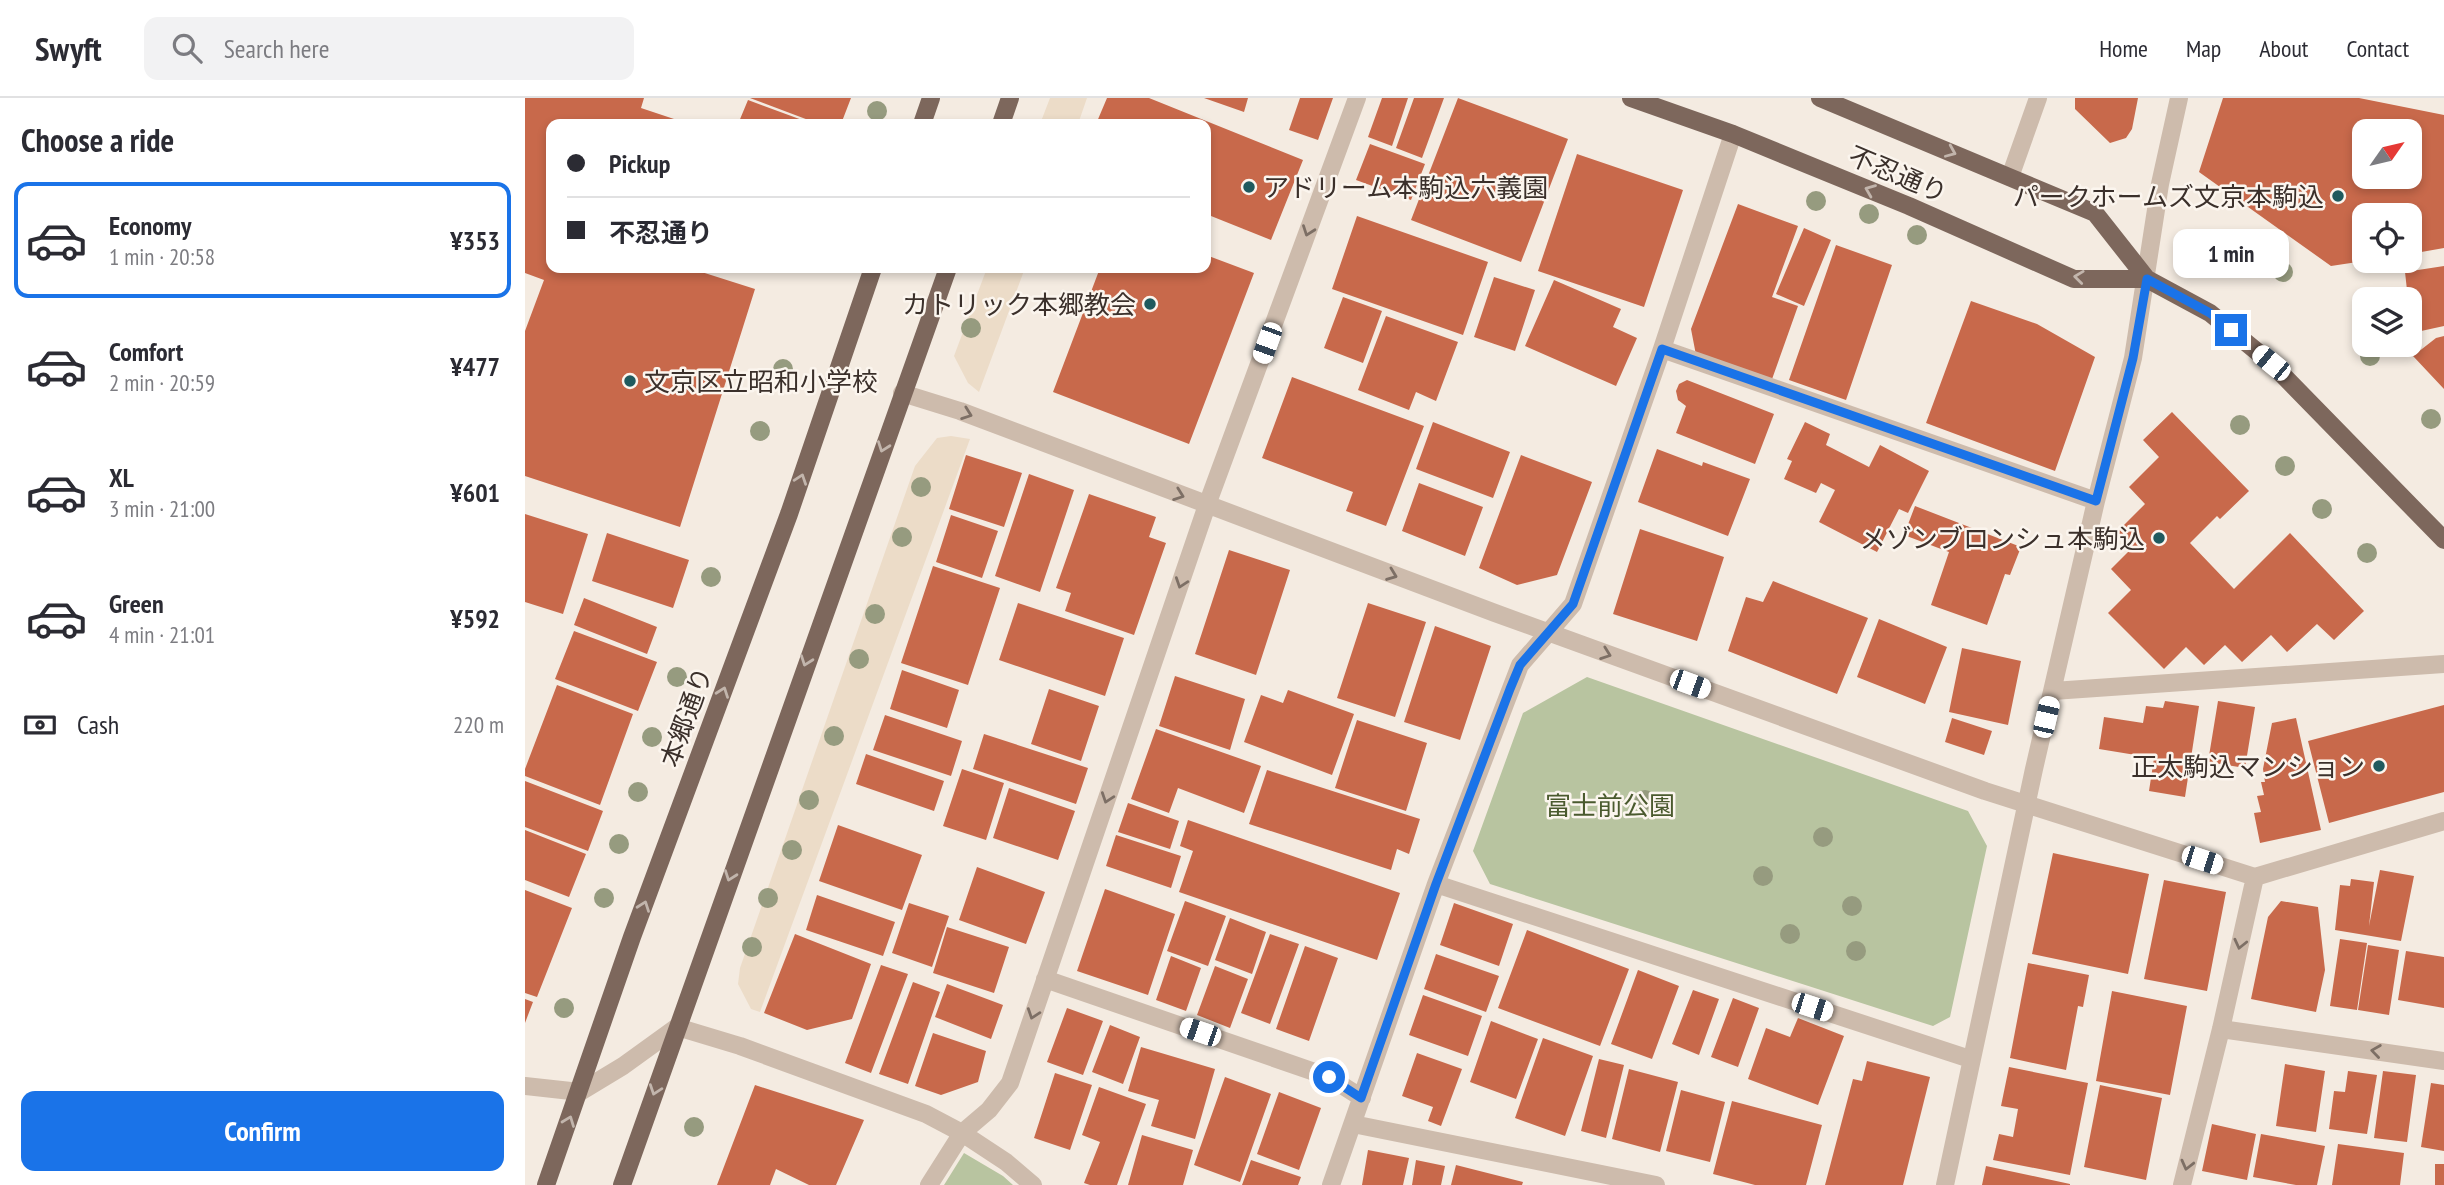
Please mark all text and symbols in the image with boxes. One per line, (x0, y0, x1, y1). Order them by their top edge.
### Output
search box (144, 17, 634, 80)
text: Swyft (35, 27, 102, 70)
icon: search (168, 29, 206, 67)
text: Search here (224, 32, 329, 65)
text: Home (2099, 33, 2148, 64)
text: Map (2186, 33, 2221, 64)
text: About (2259, 33, 2308, 64)
text: Contact (2346, 33, 2409, 64)
text: Choose a ride (21, 119, 174, 161)
north arrow (2352, 119, 2422, 189)
map controls (2352, 119, 2422, 357)
street label: 不忍通り (1844, 138, 1952, 210)
one-way arrow (1945, 144, 1957, 158)
text: Pickup (609, 147, 670, 180)
place label: アドリーム本駒込六義園 (1263, 171, 1548, 204)
marker: アドリーム本駒込六義園 (1241, 179, 1257, 195)
place label: パークホームズ文京本駒込 (2013, 180, 2324, 213)
one-way arrow (1864, 184, 1876, 198)
marker: パークホームズ文京本駒込 (2330, 188, 2346, 204)
button: locate (2352, 203, 2422, 273)
icon: car (25, 209, 88, 272)
text: Economy (109, 209, 191, 242)
text: 不忍通り (609, 216, 713, 249)
text: ¥353 (450, 224, 500, 257)
one-way arrow (1302, 225, 1316, 237)
callout: 1 min (2173, 229, 2289, 278)
text: 1 min (2208, 239, 2254, 268)
text: 1 min · 20:58 (109, 242, 215, 271)
one-way arrow (2073, 270, 2085, 285)
button: layers (2352, 287, 2422, 357)
place label: カトリック本郷教会 (902, 288, 1136, 321)
marker: カトリック本郷教会 (1142, 296, 1158, 312)
route end (2215, 314, 2247, 346)
car (1250, 320, 1285, 366)
icon: car (25, 335, 88, 398)
text: Comfort (109, 335, 183, 368)
car (2249, 342, 2294, 384)
text: ¥477 (450, 350, 500, 383)
place label: 文京区立昭和小学校 (644, 365, 878, 398)
text: 2 min · 20:59 (109, 368, 215, 397)
marker: 文京区立昭和小学校 (622, 373, 638, 389)
one-way arrow (960, 406, 972, 420)
one-way arrow (877, 440, 891, 453)
icon: car (25, 461, 88, 524)
text: XL (109, 461, 134, 494)
one-way arrow (793, 473, 807, 485)
text: ¥601 (450, 476, 500, 509)
one-way arrow (1173, 487, 1185, 501)
text: 3 min · 21:00 (109, 494, 215, 523)
place label: メゾンブロンシュ本駒込 (1860, 522, 2145, 555)
marker: メゾンブロンシュ本駒込 (2151, 530, 2167, 546)
one-way arrow (1386, 567, 1398, 581)
one-way arrow (1174, 577, 1189, 589)
icon: car (25, 587, 88, 650)
text: Green (109, 587, 164, 620)
text: ¥592 (450, 602, 500, 635)
text: 4 min · 21:01 (109, 620, 215, 649)
one-way arrow (1599, 646, 1611, 660)
one-way arrow (801, 655, 815, 667)
street label: 本郷通り (653, 662, 719, 772)
car (1667, 667, 1714, 701)
one-way arrow (715, 687, 729, 699)
car (2032, 694, 2061, 740)
icon: cash (21, 706, 59, 744)
text: Cash (77, 708, 119, 741)
text: 220 m (453, 710, 504, 739)
place label: 正太駒込マンション (2131, 750, 2365, 783)
marker: 正太駒込マンション (2371, 758, 2387, 774)
park label: 富士前公園 (1545, 789, 1675, 822)
one-way arrow (1101, 792, 1115, 804)
car (2179, 844, 2226, 876)
one-way arrow (724, 869, 738, 881)
one-way arrow (636, 900, 650, 912)
one-way arrow (2234, 938, 2248, 950)
car (1789, 991, 1836, 1023)
one-way arrow (1027, 1007, 1041, 1019)
car (1177, 1015, 1224, 1049)
one-way arrow (2371, 1044, 2382, 1059)
route start (1313, 1061, 1345, 1093)
one-way arrow (649, 1084, 663, 1096)
button: Confirm (21, 1091, 504, 1171)
one-way arrow (561, 1115, 575, 1127)
one-way arrow (2181, 1159, 2195, 1171)

